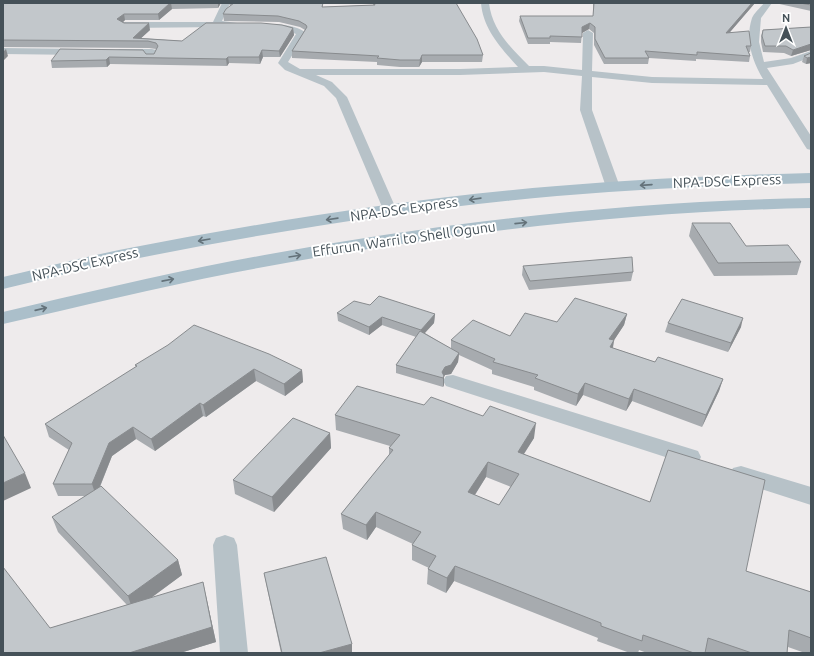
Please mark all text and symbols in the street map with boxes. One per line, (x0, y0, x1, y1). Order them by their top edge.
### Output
north arrow (766, 8, 806, 48)
text: N (782, 12, 790, 24)
street label: NPA-DSC Express (673, 171, 781, 191)
one-way arrow (640, 181, 653, 188)
street label: NPA-DSC Express (349, 194, 459, 224)
one-way arrow (469, 196, 482, 203)
one-way arrow (326, 215, 339, 223)
street label: Effurun, Warri to Shell Ogunu (311, 218, 497, 260)
one-way arrow (514, 219, 527, 226)
one-way arrow (198, 237, 211, 245)
street label: NPA-DSC Express (30, 244, 140, 284)
one-way arrow (288, 252, 301, 260)
one-way arrow (161, 276, 174, 284)
one-way arrow (34, 305, 47, 313)

